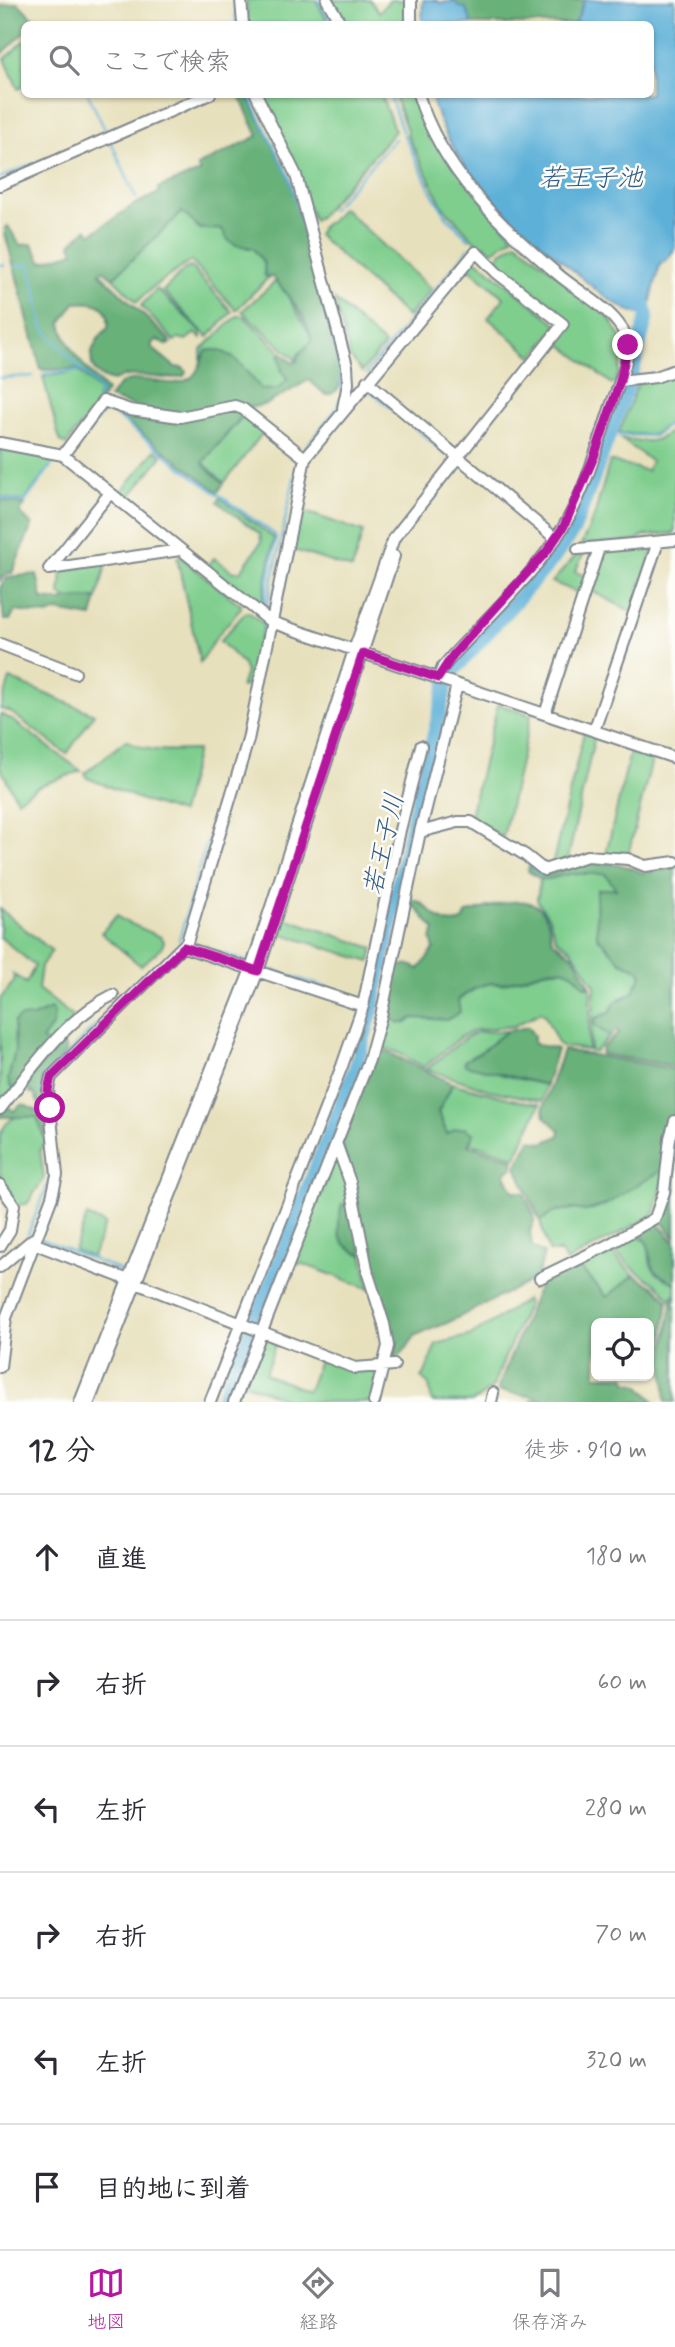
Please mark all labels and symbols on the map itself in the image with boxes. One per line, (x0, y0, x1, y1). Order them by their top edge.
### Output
water label: 若王子池 (539, 162, 644, 196)
route end (612, 329, 643, 360)
water label: 若王子川 (357, 790, 413, 899)
route start (34, 1092, 65, 1123)

